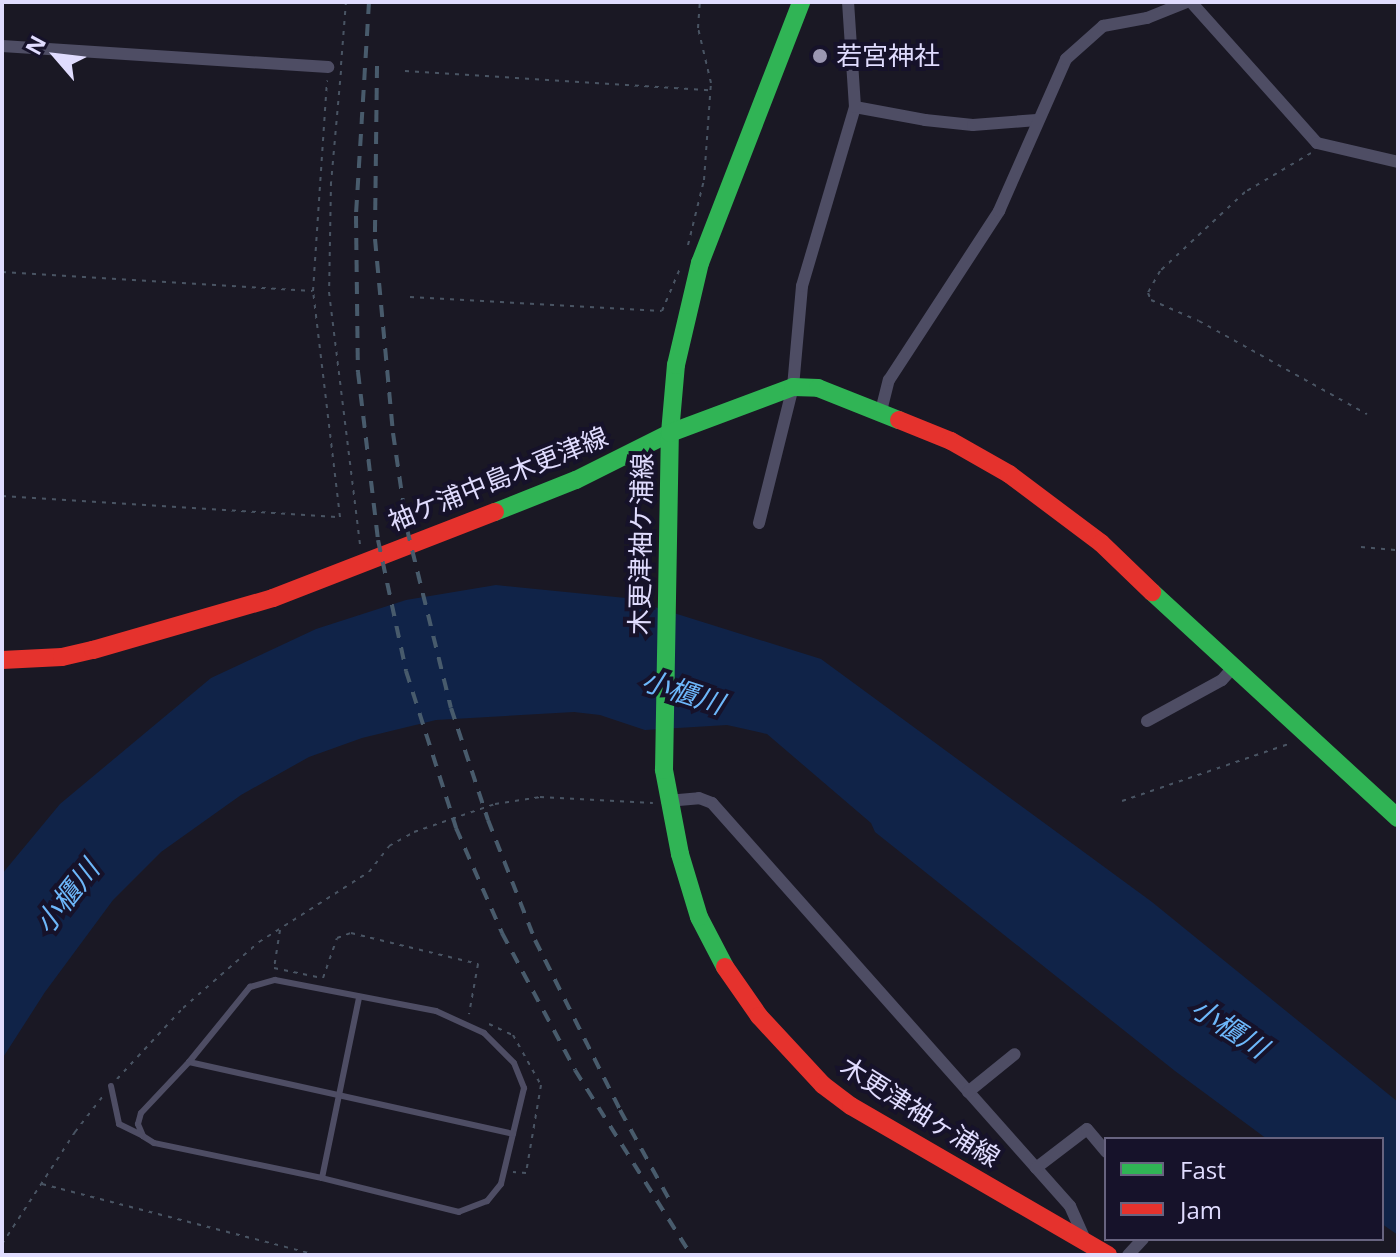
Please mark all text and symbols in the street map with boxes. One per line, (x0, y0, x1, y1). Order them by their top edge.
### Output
north arrow (16, 16, 96, 96)
text: N (17, 30, 52, 60)
place label: 若宮神社 (836, 40, 940, 72)
marker: 若宮神社 (811, 47, 829, 65)
street label: 袖ケ浦中島木更津線 (384, 421, 612, 537)
street label: 木更津袖ケ浦線 (624, 453, 658, 635)
water label: 小櫃川 (638, 662, 728, 720)
water label: 小櫃川 (27, 853, 105, 939)
water label: 小櫃川 (1186, 990, 1274, 1064)
street label: 木更津袖ヶ浦線 (835, 1051, 1005, 1173)
legend (1104, 1137, 1384, 1241)
text: Fast (1180, 1153, 1226, 1186)
text: Jam (1180, 1193, 1222, 1226)

